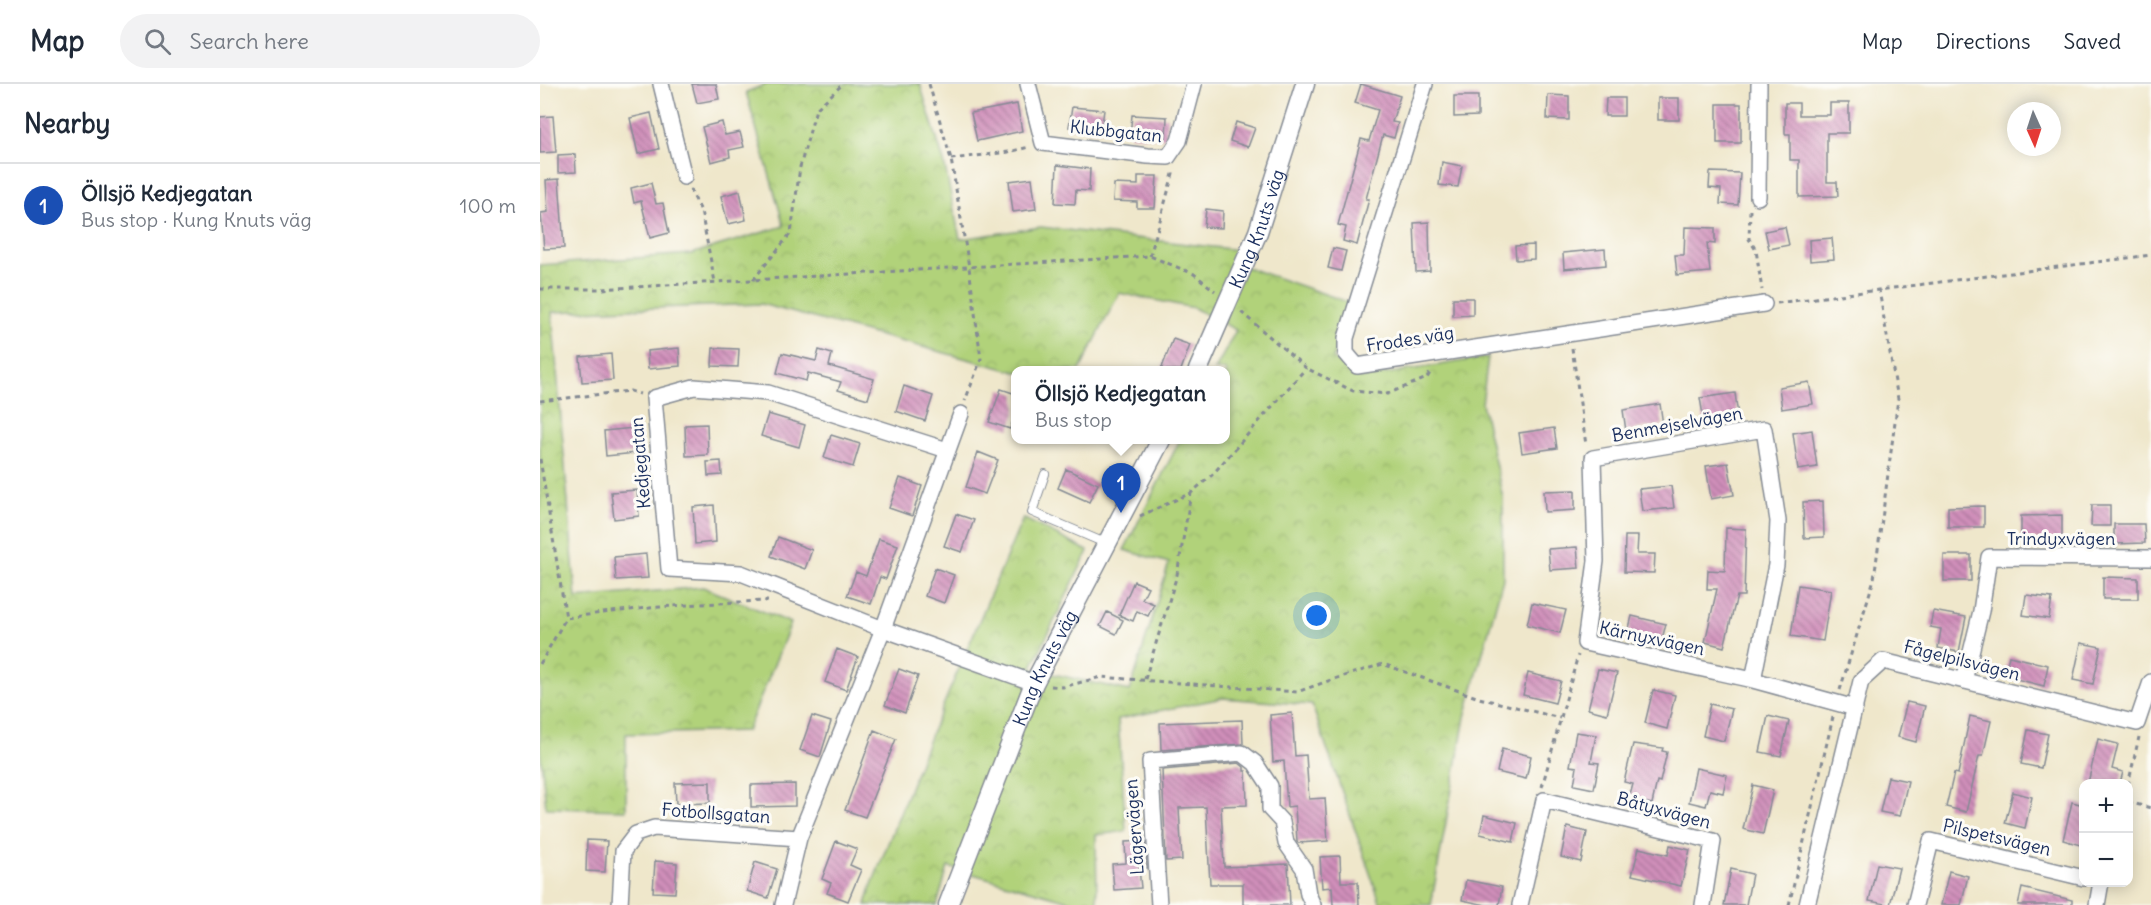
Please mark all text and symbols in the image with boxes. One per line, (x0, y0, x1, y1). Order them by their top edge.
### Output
search box (120, 14, 540, 68)
text: Map (30, 23, 84, 59)
icon: search (141, 25, 174, 58)
text: Search here (189, 27, 309, 55)
text: Map (1862, 28, 1903, 55)
text: Directions (1936, 28, 2030, 55)
text: Saved (2063, 28, 2121, 55)
north arrow (2007, 102, 2061, 156)
text: Nearby (24, 107, 110, 140)
street label: Klubbgatan (1069, 115, 1163, 147)
street label: Kung Knuts väg (1223, 166, 1289, 292)
text: Öllsjö Kedjegatan (81, 179, 253, 207)
text: 1 (40, 193, 47, 218)
text: 100 m (459, 193, 516, 218)
text: Bus stop · Kung Knuts väg (81, 207, 312, 232)
street label: Frodes väg (1365, 321, 1455, 357)
popup (1011, 366, 1230, 444)
text: Öllsjö Kedjegatan (1035, 379, 1206, 407)
street label: Benmejselvägen (1610, 401, 1744, 447)
text: Bus stop (1035, 407, 1112, 432)
street label: Kedjegatan (625, 416, 655, 510)
pin: 1 (1102, 464, 1140, 513)
street label: Trindyxvägen (2007, 527, 2115, 550)
your location (1302, 601, 1331, 630)
street label: Kung Knuts väg (1007, 606, 1082, 729)
street label: Kärnyxvägen (1597, 616, 1707, 660)
street label: Fågelpilsvägen (1902, 634, 2022, 686)
street label: Lägervägen (1119, 778, 1149, 876)
map controls (2079, 779, 2133, 887)
button: + (2079, 779, 2133, 833)
street label: Båtyxvägen (1615, 786, 1713, 834)
street label: Fotbollsgatan (661, 798, 771, 828)
street label: Pilspetsvägen (1941, 813, 2053, 861)
button: − (2079, 833, 2133, 887)

